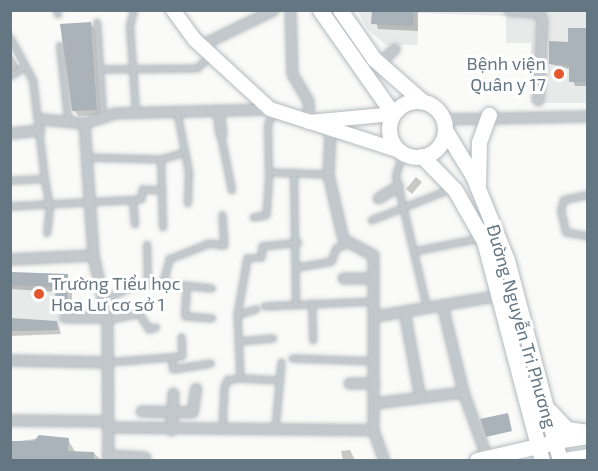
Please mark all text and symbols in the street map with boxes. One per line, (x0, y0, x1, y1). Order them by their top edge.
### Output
place label: Bệnh viện Quân y 17 (466, 53, 546, 96)
marker: Bệnh viện Quân y 17 (550, 65, 568, 83)
street label: Đường Nguyễn Tri Phương (482, 221, 562, 431)
place label: Trường Tiểu học Hoa Lư cơ sở 1 (51, 273, 181, 316)
marker: Trường Tiểu học Hoa Lư cơ sở 1 (32, 287, 46, 301)

